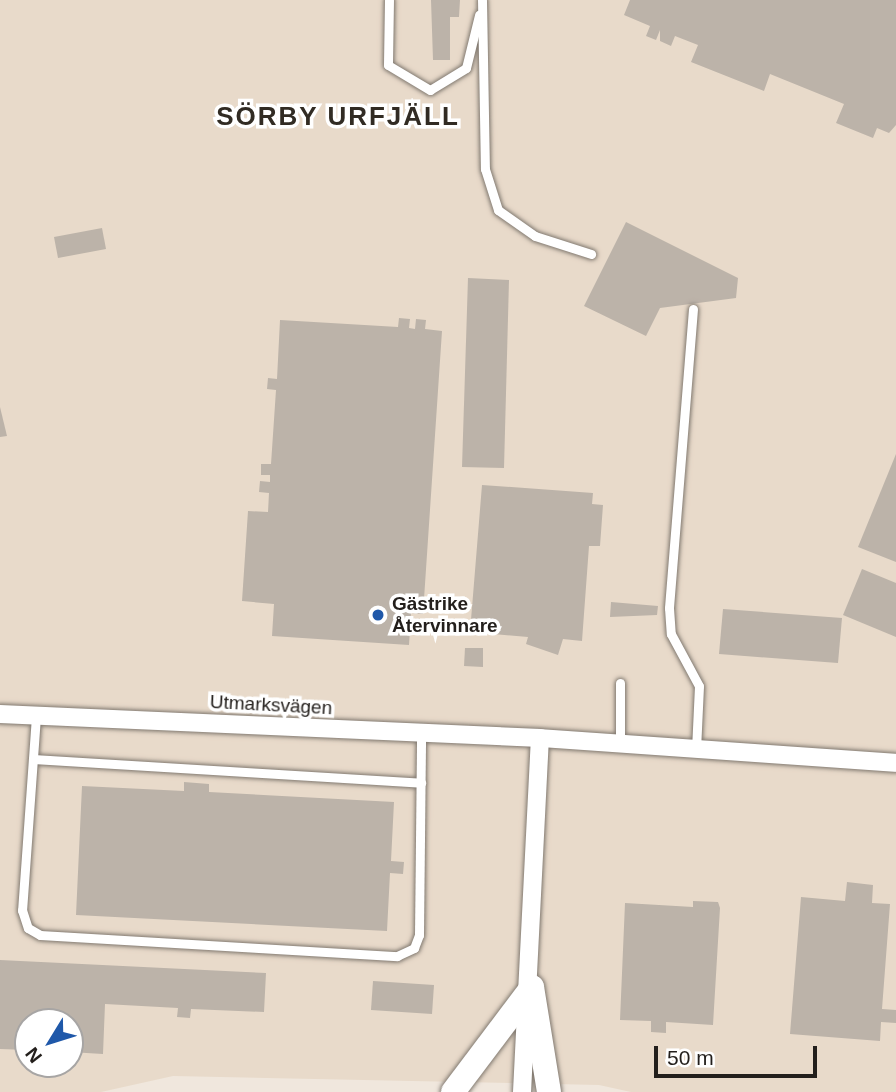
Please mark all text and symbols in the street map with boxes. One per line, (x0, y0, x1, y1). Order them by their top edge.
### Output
district label: SÖRBY URFJÄLL (218, 101, 458, 133)
place label: Gästrike Återvinnare (392, 593, 498, 637)
marker: Gästrike Återvinnare (370, 607, 386, 623)
street label: Utmarksvägen (209, 690, 333, 720)
north arrow (14, 1008, 84, 1078)
scale bar (658, 1032, 821, 1076)
text: N (21, 1043, 46, 1067)
text: 50 m (667, 1046, 714, 1069)

